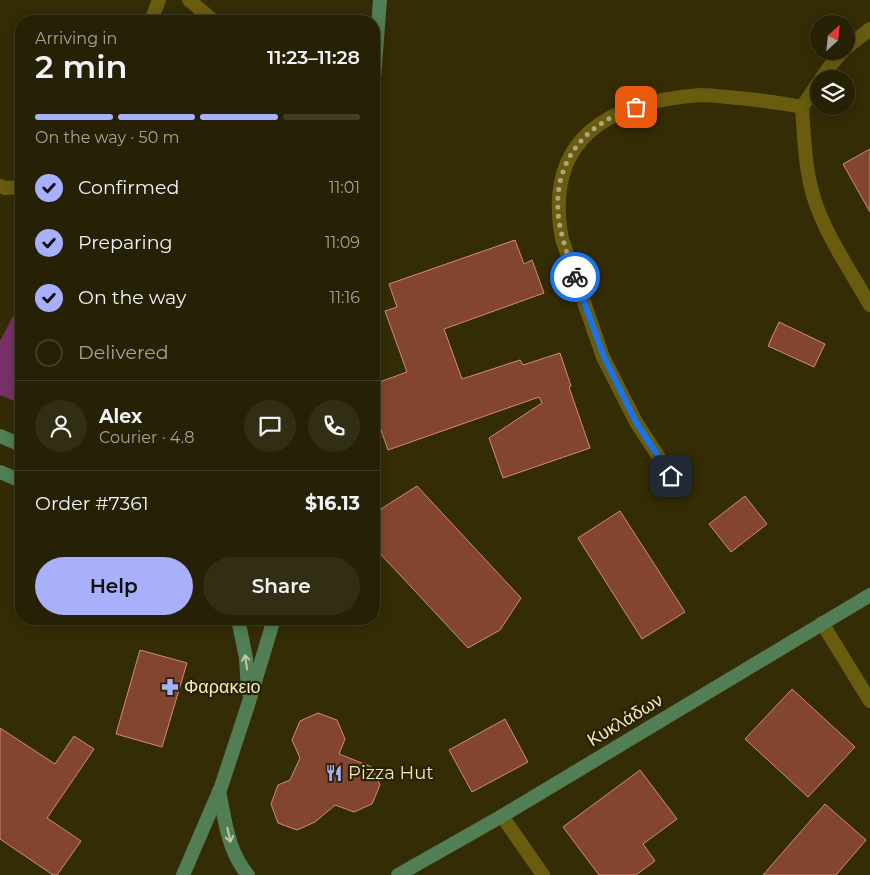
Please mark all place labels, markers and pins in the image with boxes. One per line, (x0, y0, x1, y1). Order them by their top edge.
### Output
pin (615, 86, 657, 128)
pin (650, 455, 692, 497)
place label: Φαρακειο (184, 676, 260, 698)
pharmacy icon: Φαρακειο (160, 677, 180, 697)
place label: Pizza Hut (348, 762, 434, 784)
restaurant icon: Pizza Hut (324, 763, 344, 783)

